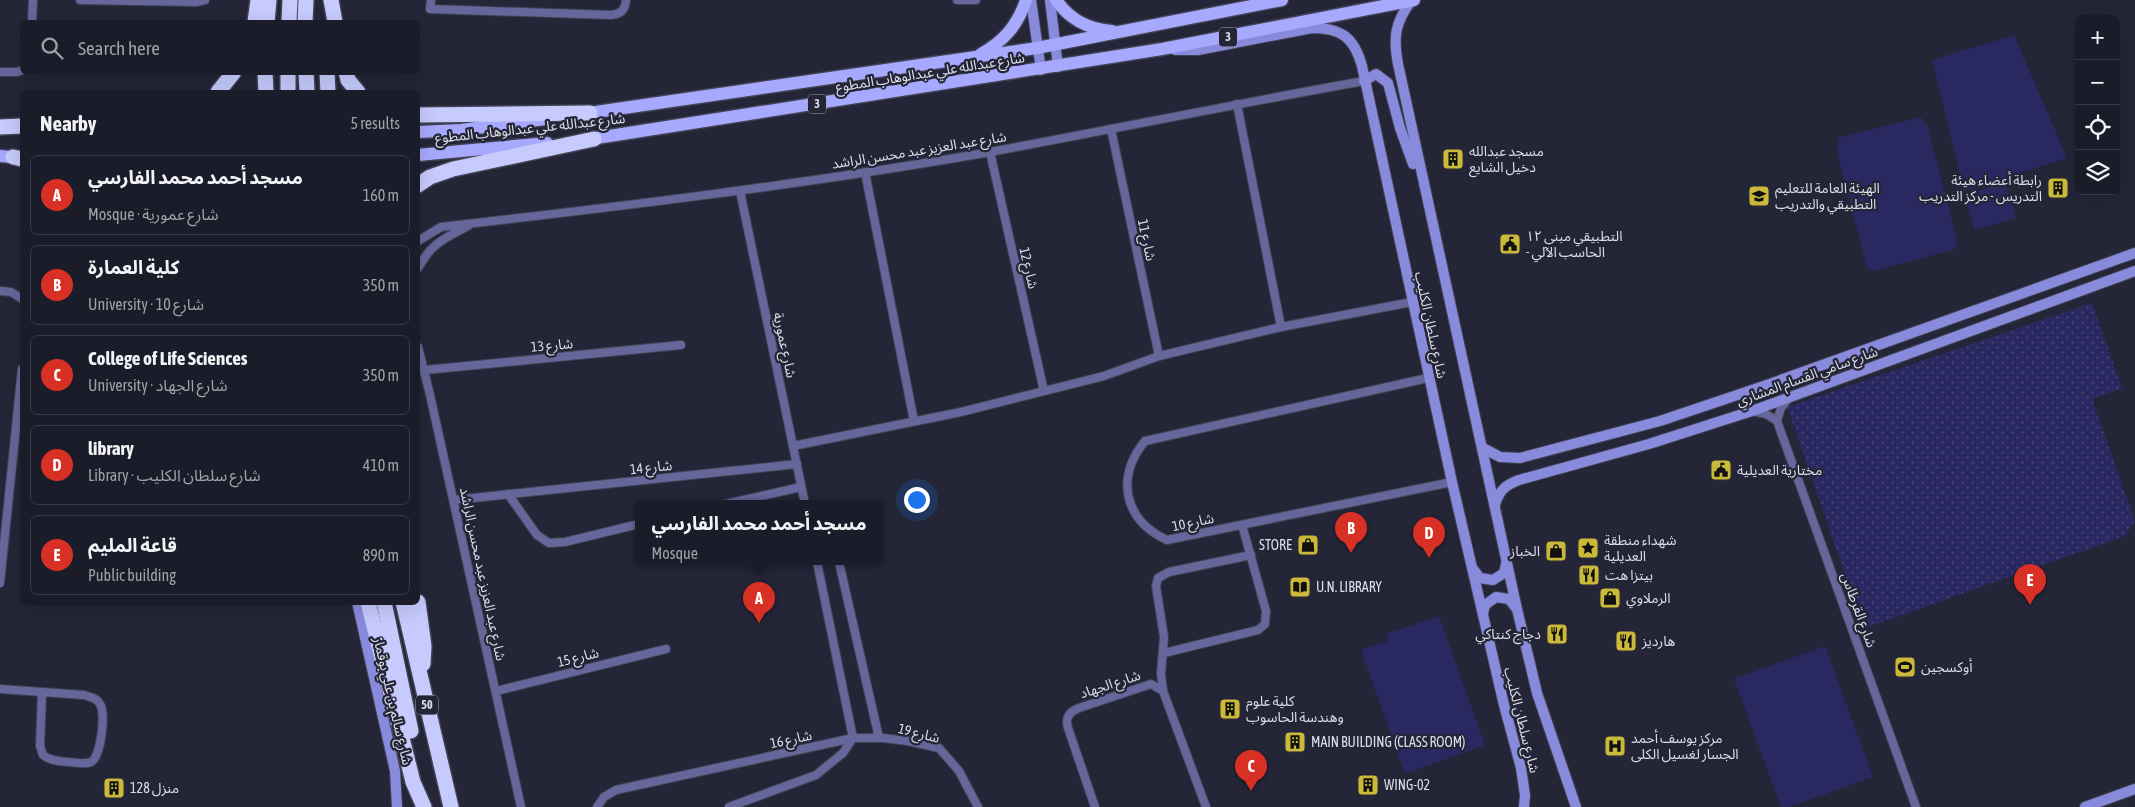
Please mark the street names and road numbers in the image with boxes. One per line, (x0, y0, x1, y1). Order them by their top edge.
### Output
road number: 3 (1219, 28, 1237, 46)
street label: شارع عبدالله علي عبدالوهاب المطوع (834, 49, 1026, 98)
road number: 3 (808, 95, 826, 114)
street label: شارع عبدالله علي عبدالوهاب المطوع (434, 110, 626, 149)
street label: شارع عبد العزيز عبد محسن الراشد (830, 128, 1008, 175)
street label: شارع 11 (1132, 218, 1159, 263)
street label: شارع 12 (1014, 246, 1042, 291)
street label: شارع سلطان الكليب (1409, 270, 1450, 380)
street label: شارع عمورية (767, 311, 800, 380)
street label: شارع 13 (530, 335, 574, 358)
street label: شارع سامي القسام المشاري (1734, 343, 1881, 412)
street label: شارع 14 (629, 457, 673, 480)
street label: شارع عبد العزيز عبد محسن الراشد (454, 486, 509, 663)
street label: شارع 10 (1171, 510, 1216, 537)
street label: شارع القرطاس (1835, 570, 1880, 651)
street label: شارع سالم بن علي بوقماز (367, 634, 416, 767)
street label: شارع 15 (555, 644, 601, 673)
street label: شارع سلطان الكليب (1498, 665, 1543, 775)
street label: شارع الجهاد (1078, 667, 1143, 704)
road number: 50 (416, 696, 438, 714)
street label: شارع 19 (896, 720, 942, 749)
street label: شارع 16 (769, 727, 814, 754)

